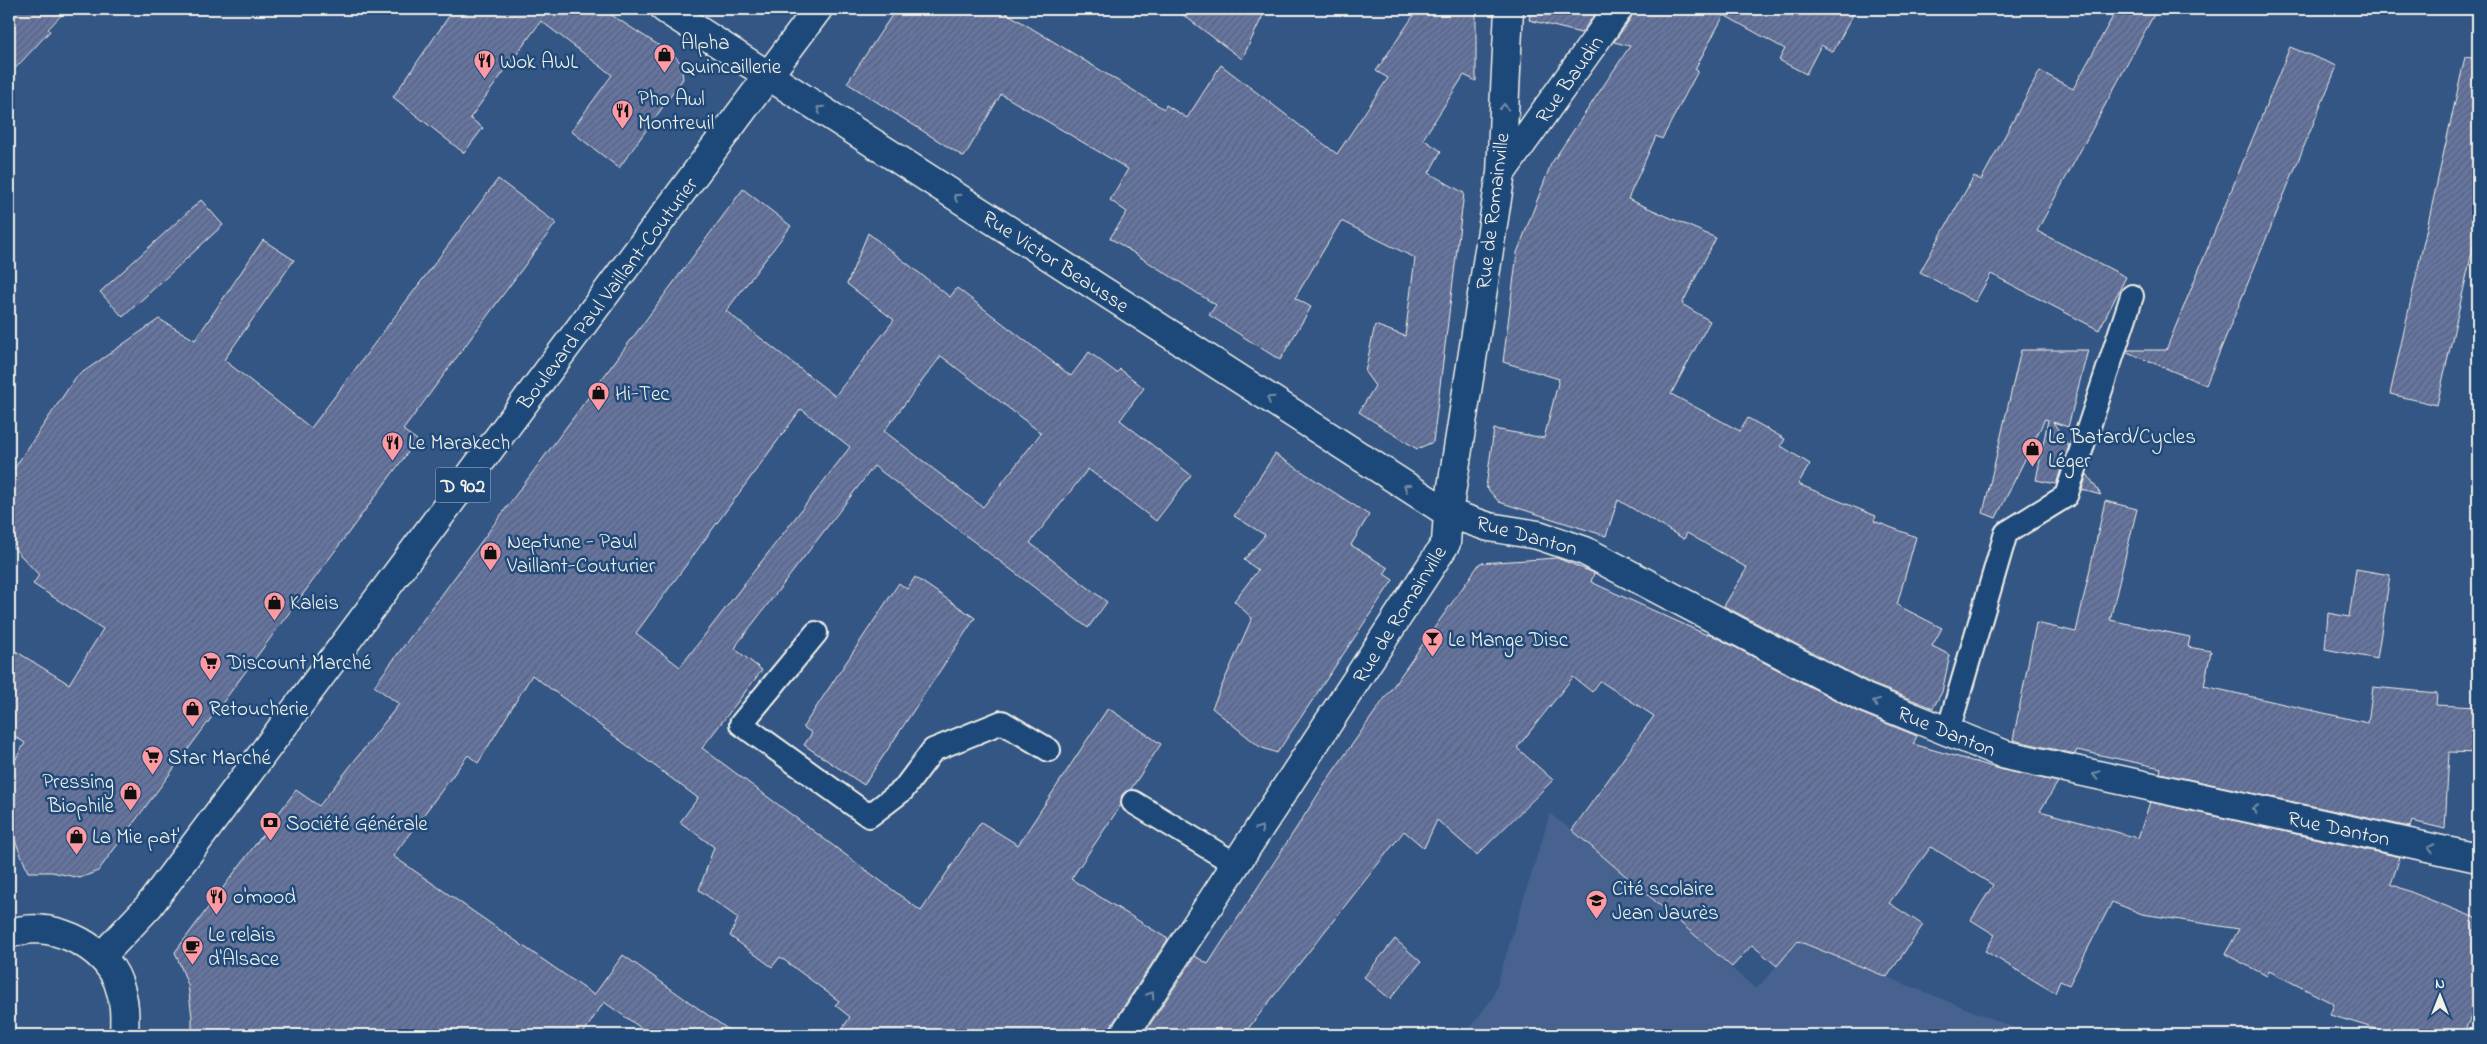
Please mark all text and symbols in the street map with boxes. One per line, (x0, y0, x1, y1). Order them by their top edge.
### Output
place label: Alpha Quincaillerie (681, 29, 782, 83)
street label: Rue Baudin (1529, 30, 1612, 130)
shop icon: Alpha Quincaillerie (653, 42, 677, 73)
place label: Wok AWL (500, 48, 578, 78)
restaurant icon: Wok AWL (472, 49, 496, 80)
place label: Pho Awl Montreuil (638, 85, 714, 139)
restaurant icon: Pho Awl Montreuil (610, 98, 634, 129)
one-way arrow (1499, 103, 1510, 111)
one-way arrow (817, 105, 826, 115)
street label: Rue de Romainville (1470, 131, 1519, 291)
street label: Boulevard Paul Vaillant-Couturier (510, 171, 706, 418)
one-way arrow (953, 194, 963, 203)
street label: Rue Victor Beausse (976, 204, 1135, 322)
place label: Hi-Tec (615, 380, 670, 410)
shop icon: Hi-Tec (587, 381, 611, 412)
one-way arrow (1266, 395, 1275, 405)
place label: Le Batard/Cycles Léger (2048, 423, 2196, 479)
place label: Le Marakech (408, 429, 510, 459)
restaurant icon: Le Marakech (380, 430, 404, 461)
shop icon: Le Batard/Cycles Léger (2020, 436, 2044, 467)
road number: D 902 (436, 468, 490, 502)
one-way arrow (1403, 484, 1412, 493)
street label: Rue Danton (1473, 509, 1580, 565)
place label: Neptune - Paul Vaillant-Couturier (506, 528, 656, 582)
street label: Rue de Romainville (1346, 540, 1455, 690)
shop icon: Neptune - Paul Vaillant-Couturier (479, 541, 503, 572)
place label: Kaleis (290, 589, 339, 619)
shop icon: Kaleis (262, 590, 286, 621)
place label: Le Mange Disc (1448, 626, 1569, 658)
bar icon: Le Mange Disc (1420, 627, 1444, 658)
place label: Discount Marché (226, 649, 372, 679)
supermarket icon: Discount Marché (199, 650, 223, 681)
place label: Retoucherie (209, 695, 309, 725)
shop icon: Retoucherie (181, 696, 205, 727)
one-way arrow (1872, 698, 1881, 708)
street label: Rue Danton (1893, 700, 2000, 766)
place label: Star Marché (168, 744, 272, 774)
supermarket icon: Star Marché (140, 745, 164, 776)
place label: Pressing Biophile (42, 768, 115, 822)
one-way arrow (2092, 770, 2100, 781)
shop icon: Pressing Biophile (118, 781, 142, 812)
one-way arrow (2250, 804, 2259, 815)
street label: Rue Danton (2285, 805, 2392, 855)
place label: Société Générale (286, 810, 428, 840)
bank icon: Société Générale (258, 811, 282, 842)
place label: La Mie pat' (92, 823, 180, 853)
shop icon: La Mie pat' (64, 824, 88, 855)
one-way arrow (1253, 826, 1263, 835)
one-way arrow (2426, 843, 2435, 853)
place label: Cité scolaire Jean Jaurès (1612, 875, 1719, 929)
place label: o'mood (233, 883, 296, 913)
restaurant icon: o'mood (205, 884, 229, 915)
school or university icon: Cité scolaire Jean Jaurès (1584, 888, 1608, 919)
place label: Le relais d'Alsace (208, 921, 280, 975)
cafe icon: Le relais d'Alsace (180, 934, 204, 965)
north arrow (2414, 972, 2464, 1022)
text: N (2435, 974, 2445, 995)
one-way arrow (1145, 991, 1154, 1000)

